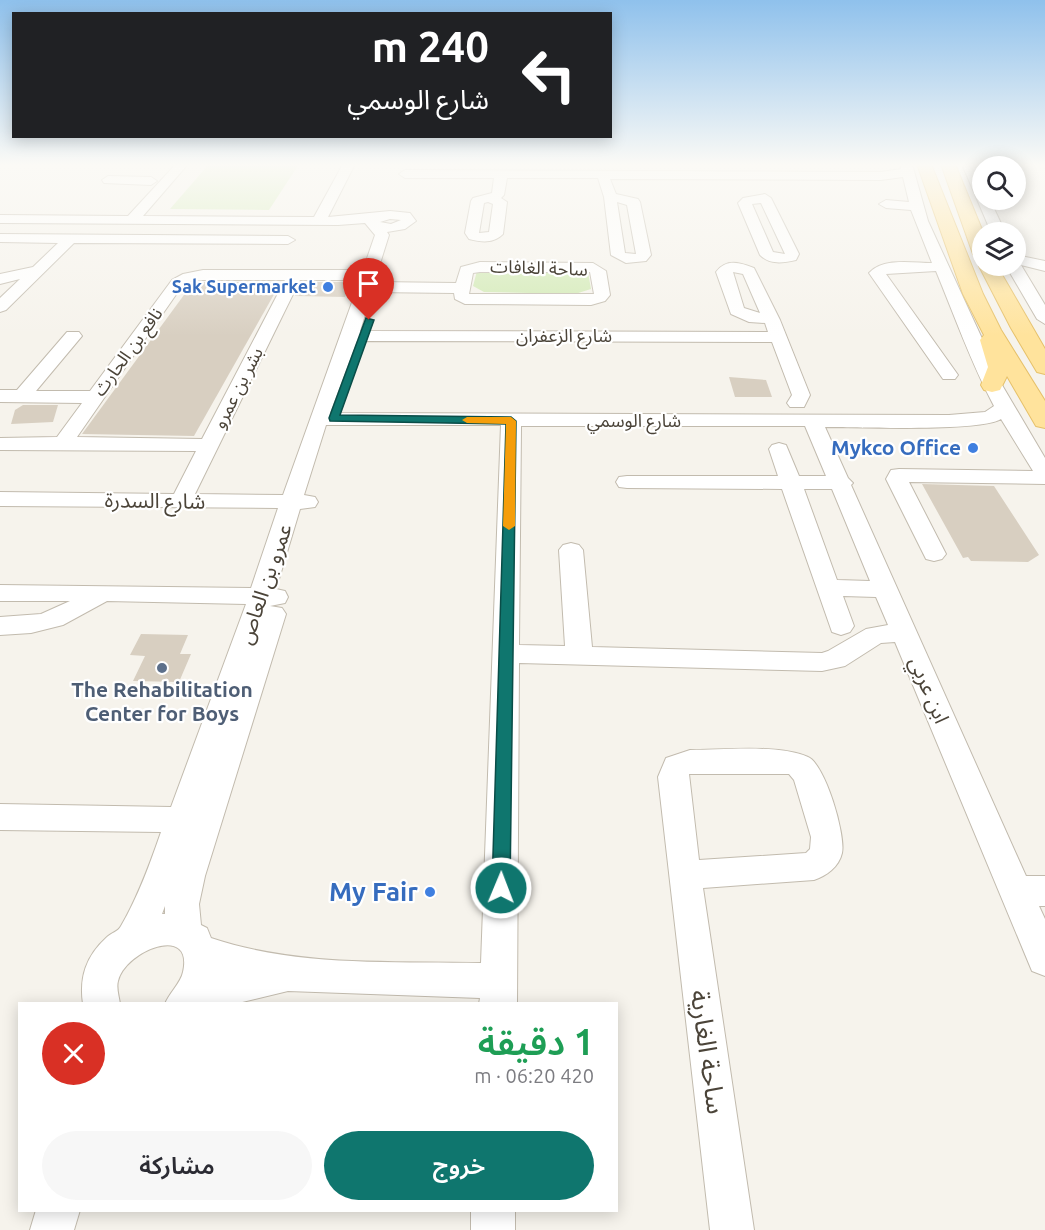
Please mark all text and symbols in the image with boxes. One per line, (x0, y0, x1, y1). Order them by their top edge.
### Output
text: 240 m (372, 23, 489, 70)
icon: left (510, 36, 588, 114)
text: شارع الوسمي (347, 84, 489, 114)
map controls (972, 156, 1026, 276)
button: search (972, 156, 1026, 210)
button: layers (972, 222, 1026, 276)
street label: ساحة الغافات (490, 255, 588, 279)
pin (343, 258, 394, 320)
icon: arrive (352, 267, 385, 300)
place label: Sak Supermarket (172, 276, 316, 296)
marker: Sak Supermarket (321, 280, 335, 294)
street label: نافع بن الحارث (89, 303, 170, 402)
street label: شارع الزعفران (516, 325, 612, 350)
street label: بشر بن عمرو (208, 344, 268, 432)
street label: شارع الوسمي (587, 410, 681, 435)
place label: Mykco Office (831, 435, 961, 459)
marker: Mykco Office (966, 441, 980, 455)
street label: شارع السدرة (104, 487, 206, 517)
street label: عمرو بن العاص (232, 520, 297, 647)
street label: ابن عربي (901, 653, 955, 728)
marker: The Rehabilitation Center for Boys (155, 661, 169, 675)
place label: The Rehabilitation Center for Boys (71, 677, 253, 725)
position arrow (469, 856, 533, 920)
place label: My Fair (329, 877, 418, 906)
marker: My Fair (423, 885, 437, 899)
street label: ساحة الغارية (684, 988, 732, 1116)
text: 1 دقيقة (478, 1021, 594, 1062)
button: close (42, 1022, 105, 1085)
text: 420 m · 06:20 (474, 1064, 594, 1087)
button: مشاركة (42, 1131, 312, 1200)
button: خروج (324, 1131, 594, 1200)

